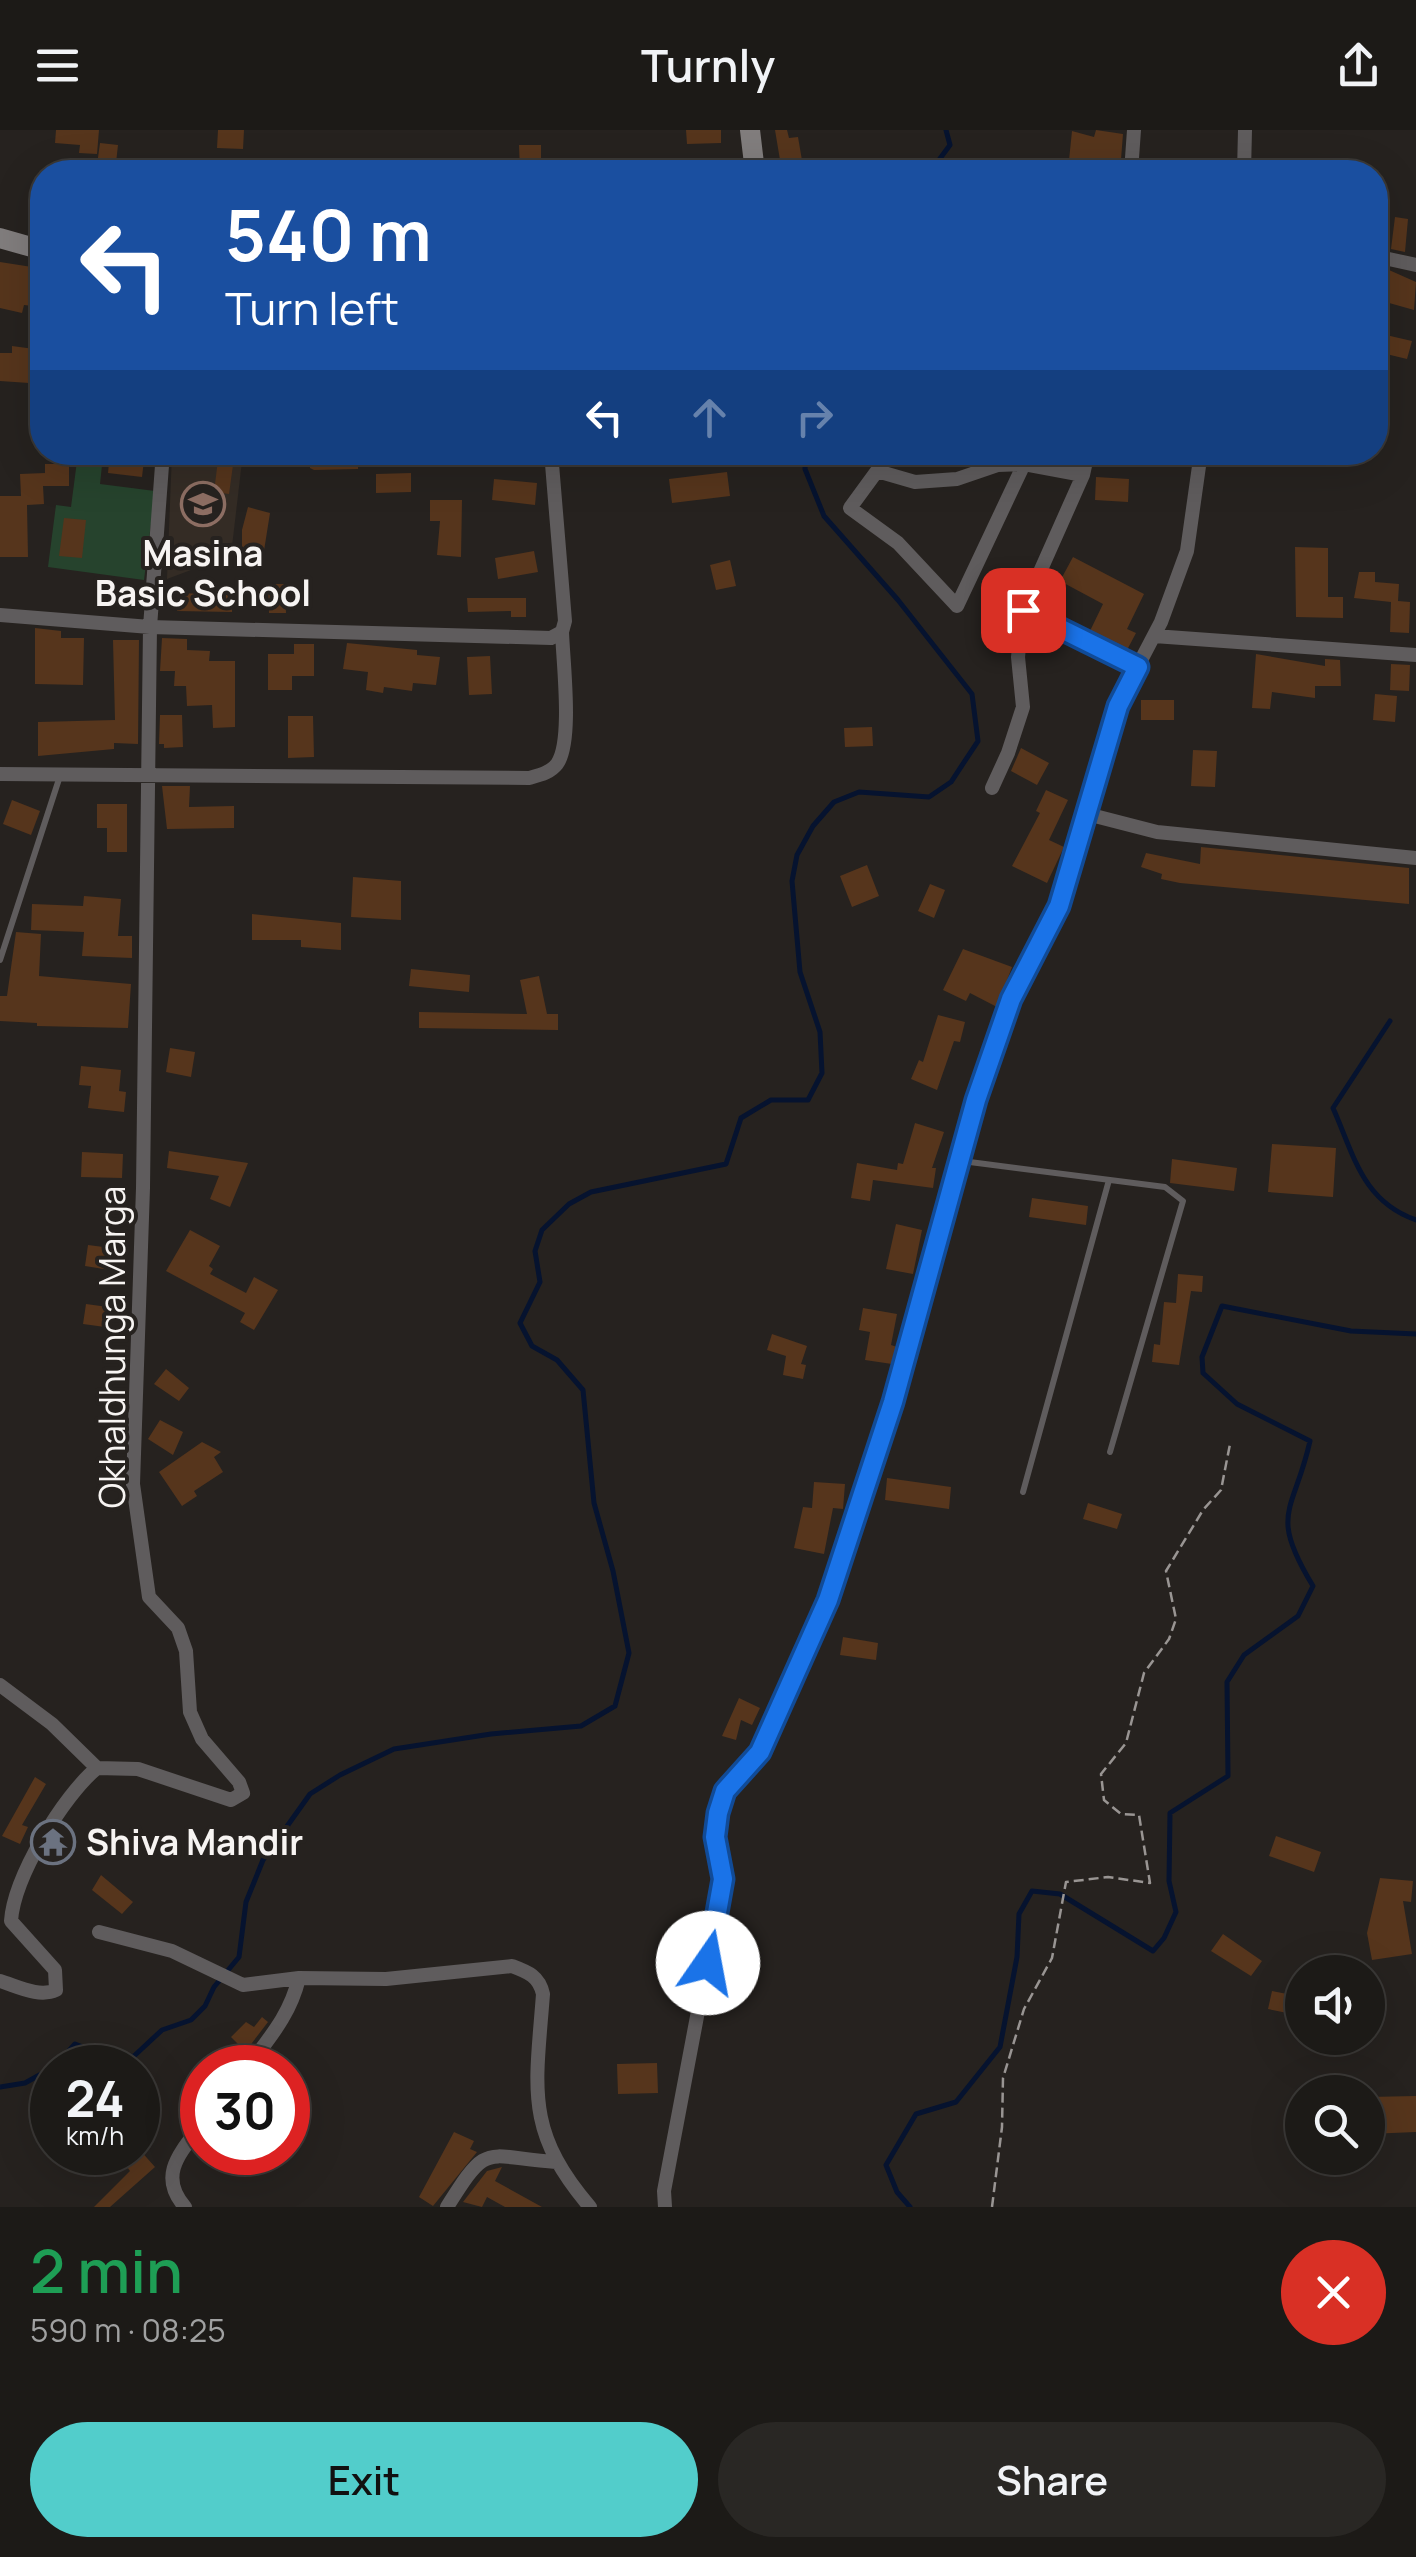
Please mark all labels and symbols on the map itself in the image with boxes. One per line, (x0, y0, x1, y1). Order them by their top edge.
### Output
school or university icon: Masina Basic School (180, 481, 226, 527)
place label: Masina Basic School (95, 529, 311, 617)
pin (981, 568, 1066, 653)
street label: Okhaldhunga Marga (88, 1186, 136, 1508)
place label: Shiva Mandir (86, 1818, 303, 1866)
temple icon: Shiva Mandir (30, 1819, 76, 1865)
position arrow (656, 1911, 760, 2015)
speed limit sign: 30 (180, 2045, 310, 2175)

